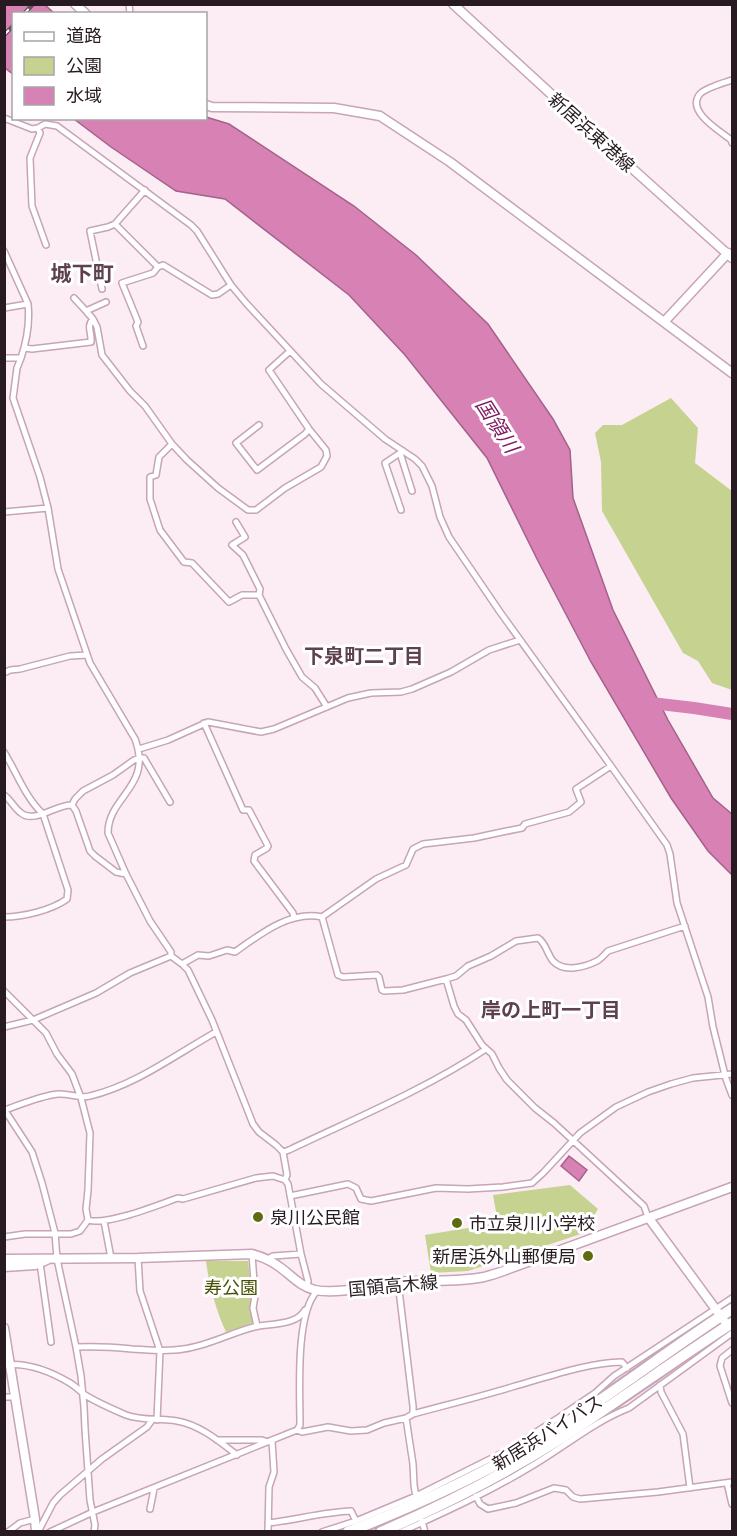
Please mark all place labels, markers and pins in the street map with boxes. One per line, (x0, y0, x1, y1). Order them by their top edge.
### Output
place label: 泉川公民館 (270, 1206, 360, 1228)
marker: 泉川公民館 (251, 1210, 265, 1224)
place label: 市立泉川小学校 (469, 1212, 595, 1234)
marker: 市立泉川小学校 (450, 1216, 464, 1230)
place label: 新居浜外山郵便局 (432, 1245, 576, 1267)
marker: 新居浜外山郵便局 (581, 1249, 595, 1263)

